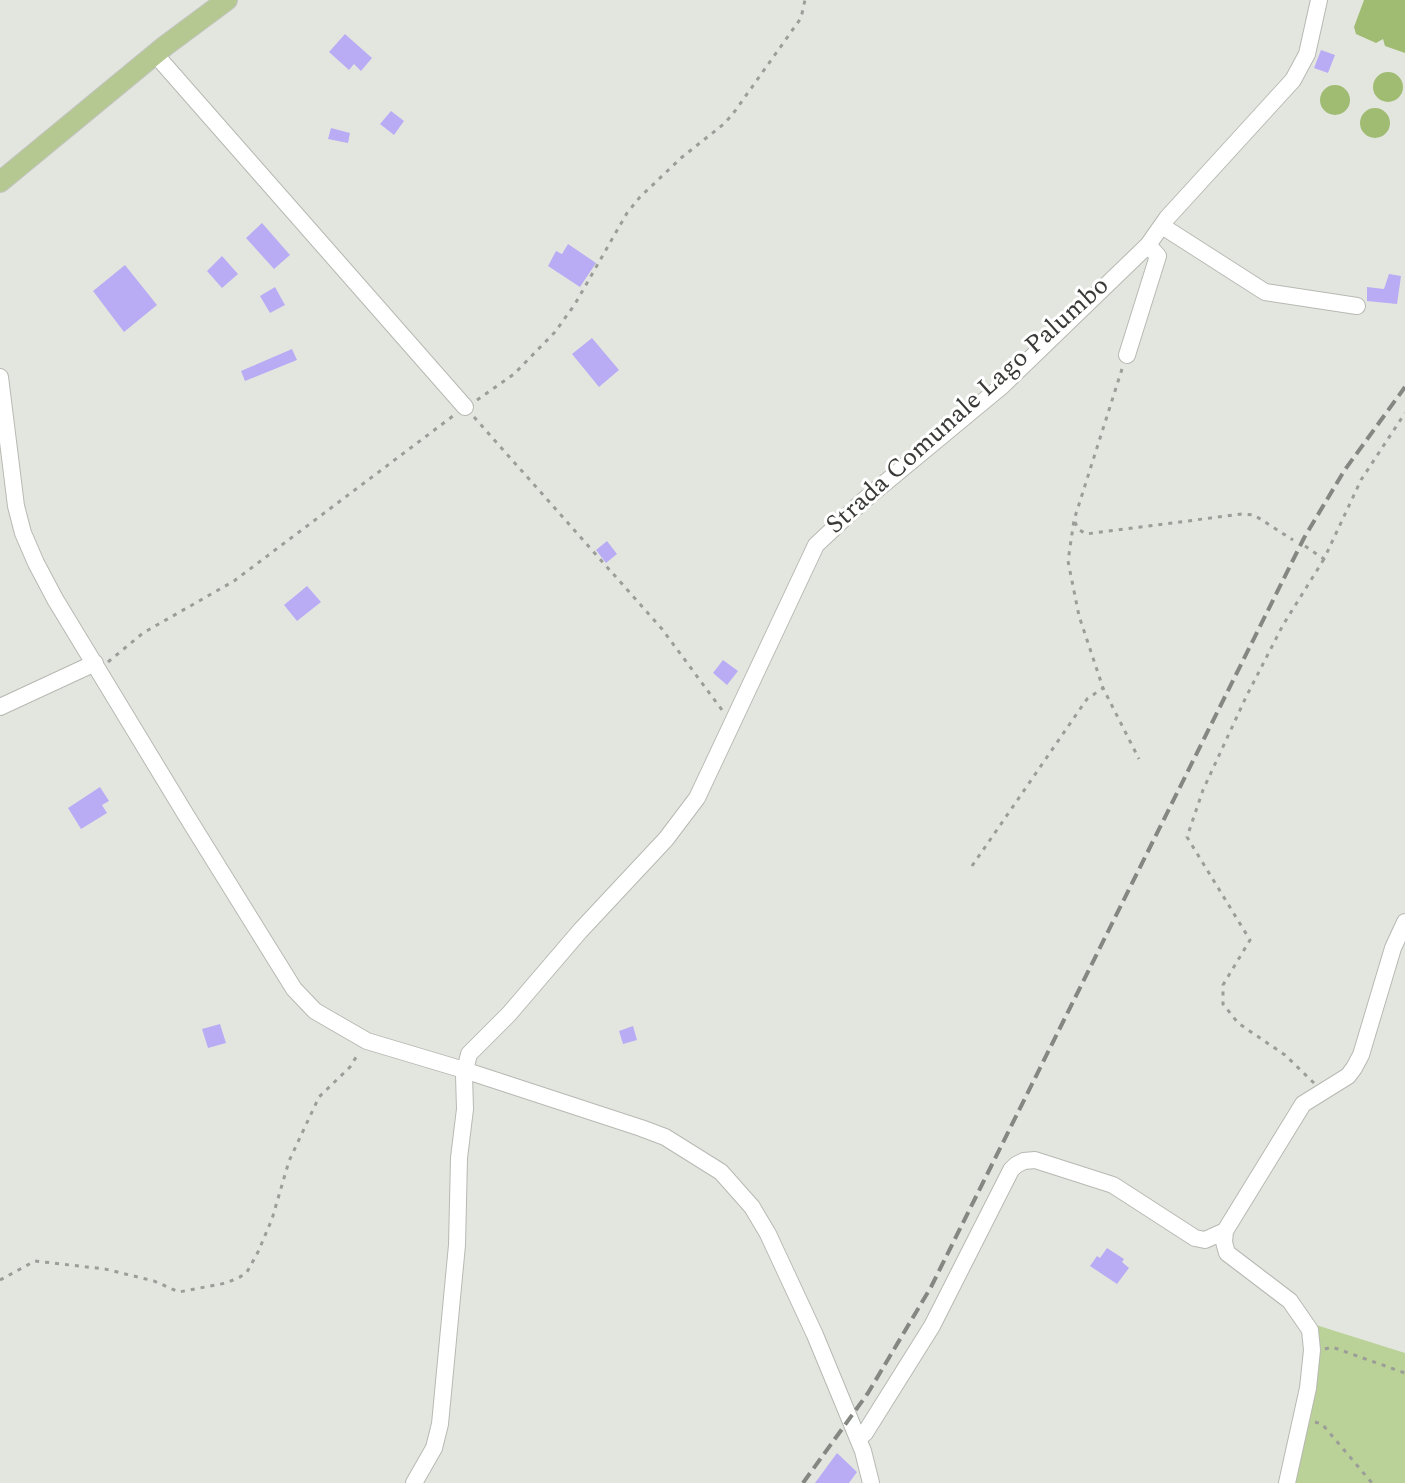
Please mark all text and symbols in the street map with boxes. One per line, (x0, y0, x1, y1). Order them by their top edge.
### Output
street label: Strada Comunale Lago Palumbo (821, 272, 1117, 542)

